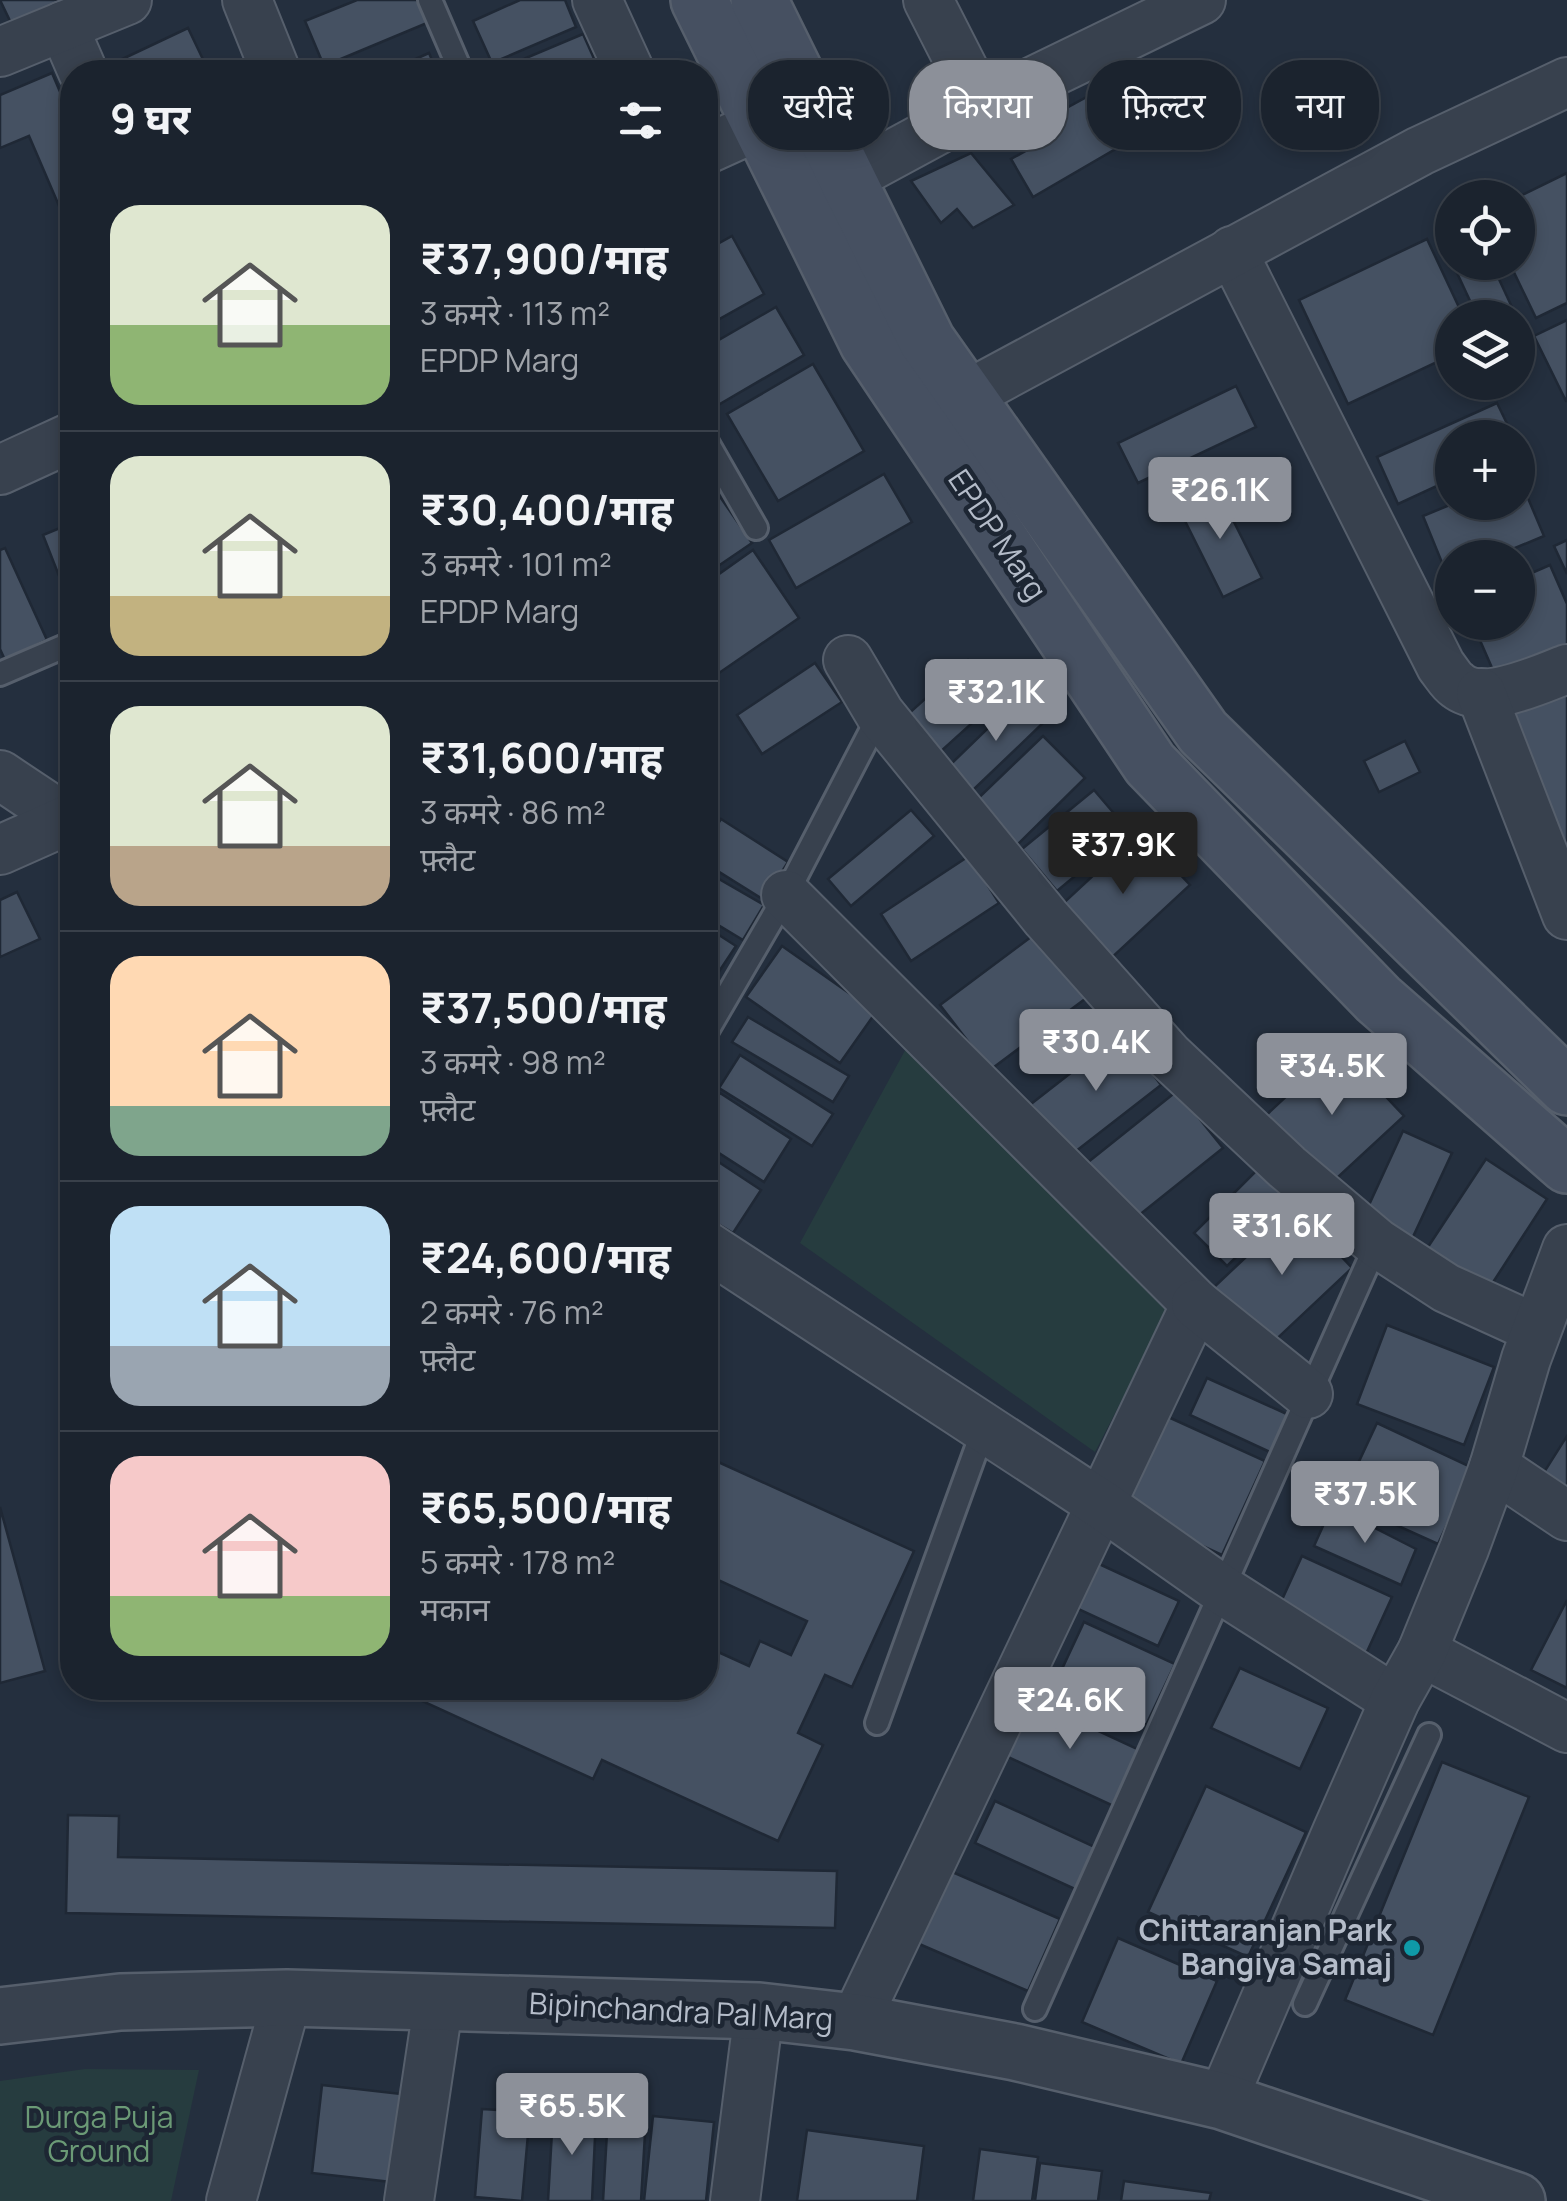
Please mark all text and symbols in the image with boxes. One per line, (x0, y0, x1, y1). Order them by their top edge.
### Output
chip: खरीदें (748, 60, 889, 150)
chip: किराया (909, 60, 1067, 150)
chip: फ़िल्टर (1087, 60, 1241, 150)
chip: नया (1261, 60, 1379, 150)
text: 9 घर (110, 89, 190, 147)
icon: filters (613, 93, 668, 148)
map controls (1435, 180, 1535, 640)
button: locate (1435, 180, 1535, 280)
text: ₹37,900/माह (420, 229, 668, 287)
icon: home (190, 245, 310, 365)
text: 3 कमरे · 113 m² (420, 291, 610, 335)
button: layers (1435, 300, 1535, 400)
text: EPDP Marg (420, 338, 579, 382)
button: + (1435, 420, 1535, 520)
pin: ₹26.1K (1139, 457, 1301, 542)
street label: EPDP Marg (939, 461, 1057, 608)
text: ₹26.1K (1170, 467, 1270, 511)
text: ₹30,400/माह (420, 480, 673, 538)
icon: home (190, 496, 310, 616)
button: − (1435, 540, 1535, 640)
text: 3 कमरे · 101 m² (420, 542, 612, 586)
text: EPDP Marg (420, 589, 579, 633)
pin: ₹32.1K (915, 659, 1077, 744)
text: ₹32.1K (947, 669, 1045, 713)
text: ₹31,600/माह (420, 728, 663, 786)
icon: home (190, 746, 310, 866)
text: 3 कमरे · 86 m² (420, 790, 606, 834)
pin: ₹37.9K (1042, 812, 1204, 897)
text: ₹37.9K (1070, 822, 1176, 866)
text: फ़्लैट (420, 837, 475, 881)
text: ₹37,500/माह (420, 978, 666, 1036)
icon: home (190, 996, 310, 1116)
pin: ₹30.4K (1015, 1009, 1177, 1094)
text: ₹30.4K (1041, 1019, 1151, 1063)
pin: ₹34.5K (1251, 1033, 1413, 1118)
text: 3 कमरे · 98 m² (420, 1040, 606, 1084)
text: ₹34.5K (1279, 1043, 1385, 1087)
text: फ़्लैट (420, 1087, 475, 1131)
pin: ₹31.6K (1201, 1193, 1363, 1278)
text: ₹31.6K (1231, 1203, 1333, 1247)
text: ₹24,600/माह (420, 1228, 671, 1286)
icon: home (190, 1246, 310, 1366)
text: 2 कमरे · 76 m² (420, 1290, 604, 1334)
text: फ़्लैट (420, 1337, 475, 1381)
pin: ₹37.5K (1284, 1461, 1446, 1546)
text: ₹37.5K (1313, 1471, 1417, 1515)
text: ₹65,500/माह (420, 1478, 671, 1536)
icon: home (190, 1496, 310, 1616)
text: 5 कमरे · 178 m² (420, 1540, 615, 1584)
text: मकान (420, 1587, 490, 1631)
pin: ₹24.6K (989, 1667, 1151, 1752)
text: ₹24.6K (1016, 1677, 1124, 1721)
place label: Chittaranjan Park Bangiya Samaj (1139, 1909, 1393, 1984)
marker: Chittaranjan Park Bangiya Samaj (1401, 1937, 1423, 1959)
street label: Bipinchandra Pal Marg (528, 1982, 834, 2039)
pin: ₹65.5K (491, 2073, 653, 2158)
text: ₹65.5K (518, 2083, 626, 2127)
park label: Durga Puja Ground (25, 2096, 173, 2171)

